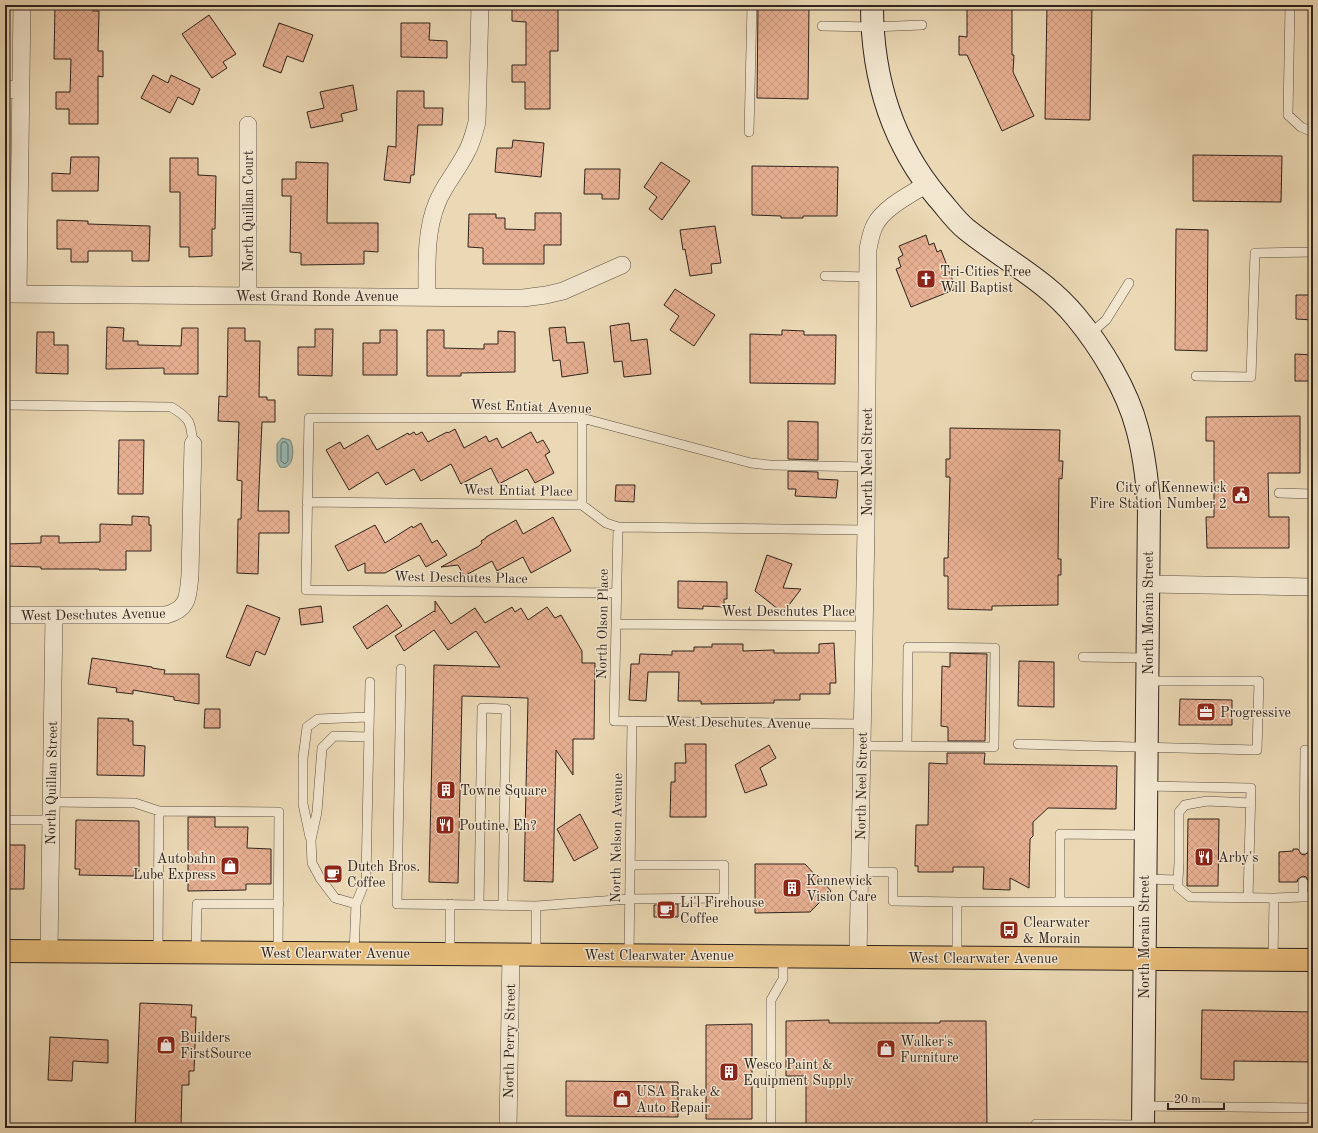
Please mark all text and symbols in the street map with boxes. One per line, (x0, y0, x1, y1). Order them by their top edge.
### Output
street label: North Quillan Court (242, 150, 256, 272)
place label: Tri-Cities Free Will Baptist (940, 265, 1031, 295)
church icon: Tri-Cities Free Will Baptist (915, 268, 937, 290)
street label: West Grand Ronde Avenue (235, 290, 399, 304)
street label: West Entiat Avenue (470, 398, 592, 416)
street label: North Neel Street (861, 408, 875, 516)
place label: City of Kennewick Fire Station Number 2 (1089, 481, 1227, 511)
street label: West Entiat Place (463, 483, 573, 499)
public building icon: City of Kennewick Fire Station Number 2 (1230, 484, 1252, 506)
street label: North Morain Street (1142, 551, 1156, 675)
street label: North Olson Place (595, 569, 611, 680)
street label: West Deschutes Place (394, 570, 528, 586)
street label: West Deschutes Place (721, 605, 855, 619)
street label: West Deschutes Avenue (20, 607, 166, 623)
office icon: Progressive (1195, 701, 1217, 723)
place label: Progressive (1220, 706, 1291, 720)
street label: West Deschutes Avenue (665, 715, 811, 731)
street label: North Quillan Street (44, 721, 60, 845)
street label: North Neel Street (854, 732, 870, 840)
street label: North Nelson Avenue (609, 773, 625, 903)
building icon: Towne Square (435, 779, 457, 801)
place label: Towne Square (460, 784, 547, 798)
restaurant icon: Poutine, Eh? (434, 814, 456, 836)
place label: Poutine, Eh? (459, 819, 537, 833)
restaurant icon: Arby's (1193, 846, 1215, 868)
place label: Arby's (1218, 851, 1258, 865)
place label: Autobahn Lube Express (133, 852, 216, 882)
shop icon: Autobahn Lube Express (219, 855, 241, 877)
place label: Dutch Bros. Coffee (347, 860, 420, 890)
cafe icon: Dutch Bros. Coffee (322, 863, 344, 885)
place label: Kennewick Vision Care (806, 874, 877, 904)
street label: North Morain Street (1138, 875, 1152, 999)
building icon: Kennewick Vision Care (781, 877, 803, 899)
place label: Li'l Firehouse Coffee (680, 896, 764, 926)
cafe icon: Li'l Firehouse Coffee (655, 899, 677, 921)
place label: Clearwater & Morain (1023, 916, 1090, 946)
bus stop icon: Clearwater & Morain (998, 919, 1020, 941)
street label: West Clearwater Avenue (260, 947, 410, 961)
street label: West Clearwater Avenue (584, 949, 734, 963)
street label: West Clearwater Avenue (908, 952, 1058, 966)
street label: North Perry Street (502, 983, 518, 1099)
place label: Builders FirstSource (180, 1031, 251, 1061)
shop icon: Builders FirstSource (155, 1034, 177, 1056)
place label: Walker's Furniture (900, 1035, 959, 1065)
shop icon: Walker's Furniture (875, 1038, 897, 1060)
place label: Wesco Paint & Equipment Supply (743, 1058, 855, 1088)
building icon: Wesco Paint & Equipment Supply (718, 1061, 740, 1083)
place label: USA Brake & Auto Repair (636, 1085, 721, 1115)
scale bar (1168, 1085, 1224, 1111)
shop icon: USA Brake & Auto Repair (611, 1088, 633, 1110)
text: 20 m (1174, 1094, 1201, 1106)

